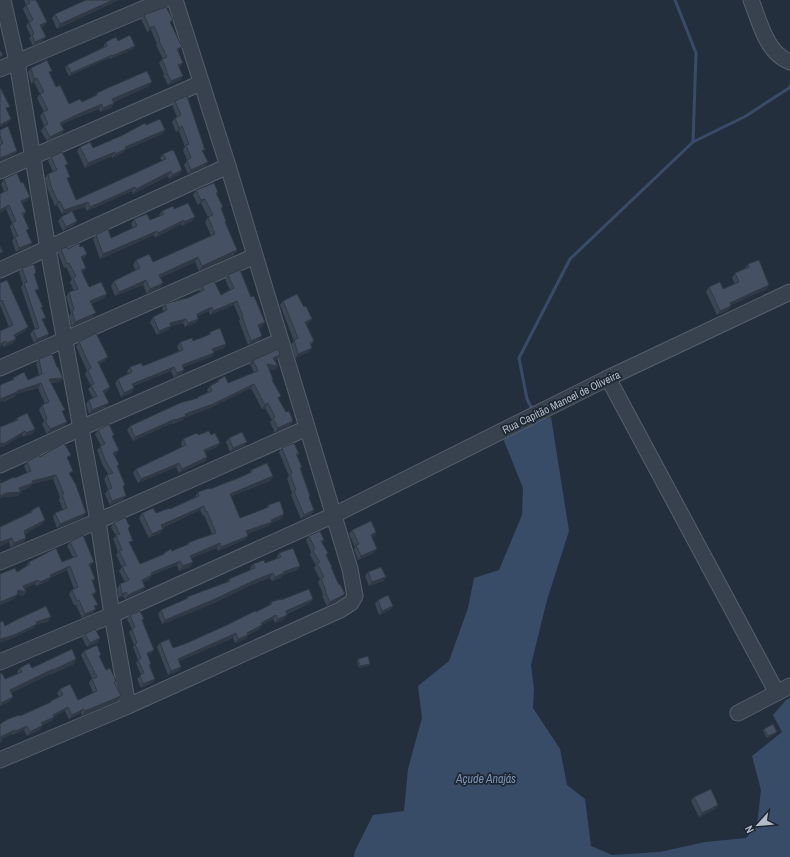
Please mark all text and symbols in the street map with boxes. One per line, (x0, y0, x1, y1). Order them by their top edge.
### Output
street label: Rua Capitão Manoel de Oliveira (500, 367, 622, 437)
water label: Açude Anajás (455, 771, 516, 787)
north arrow (738, 805, 778, 845)
text: N (741, 823, 757, 836)

